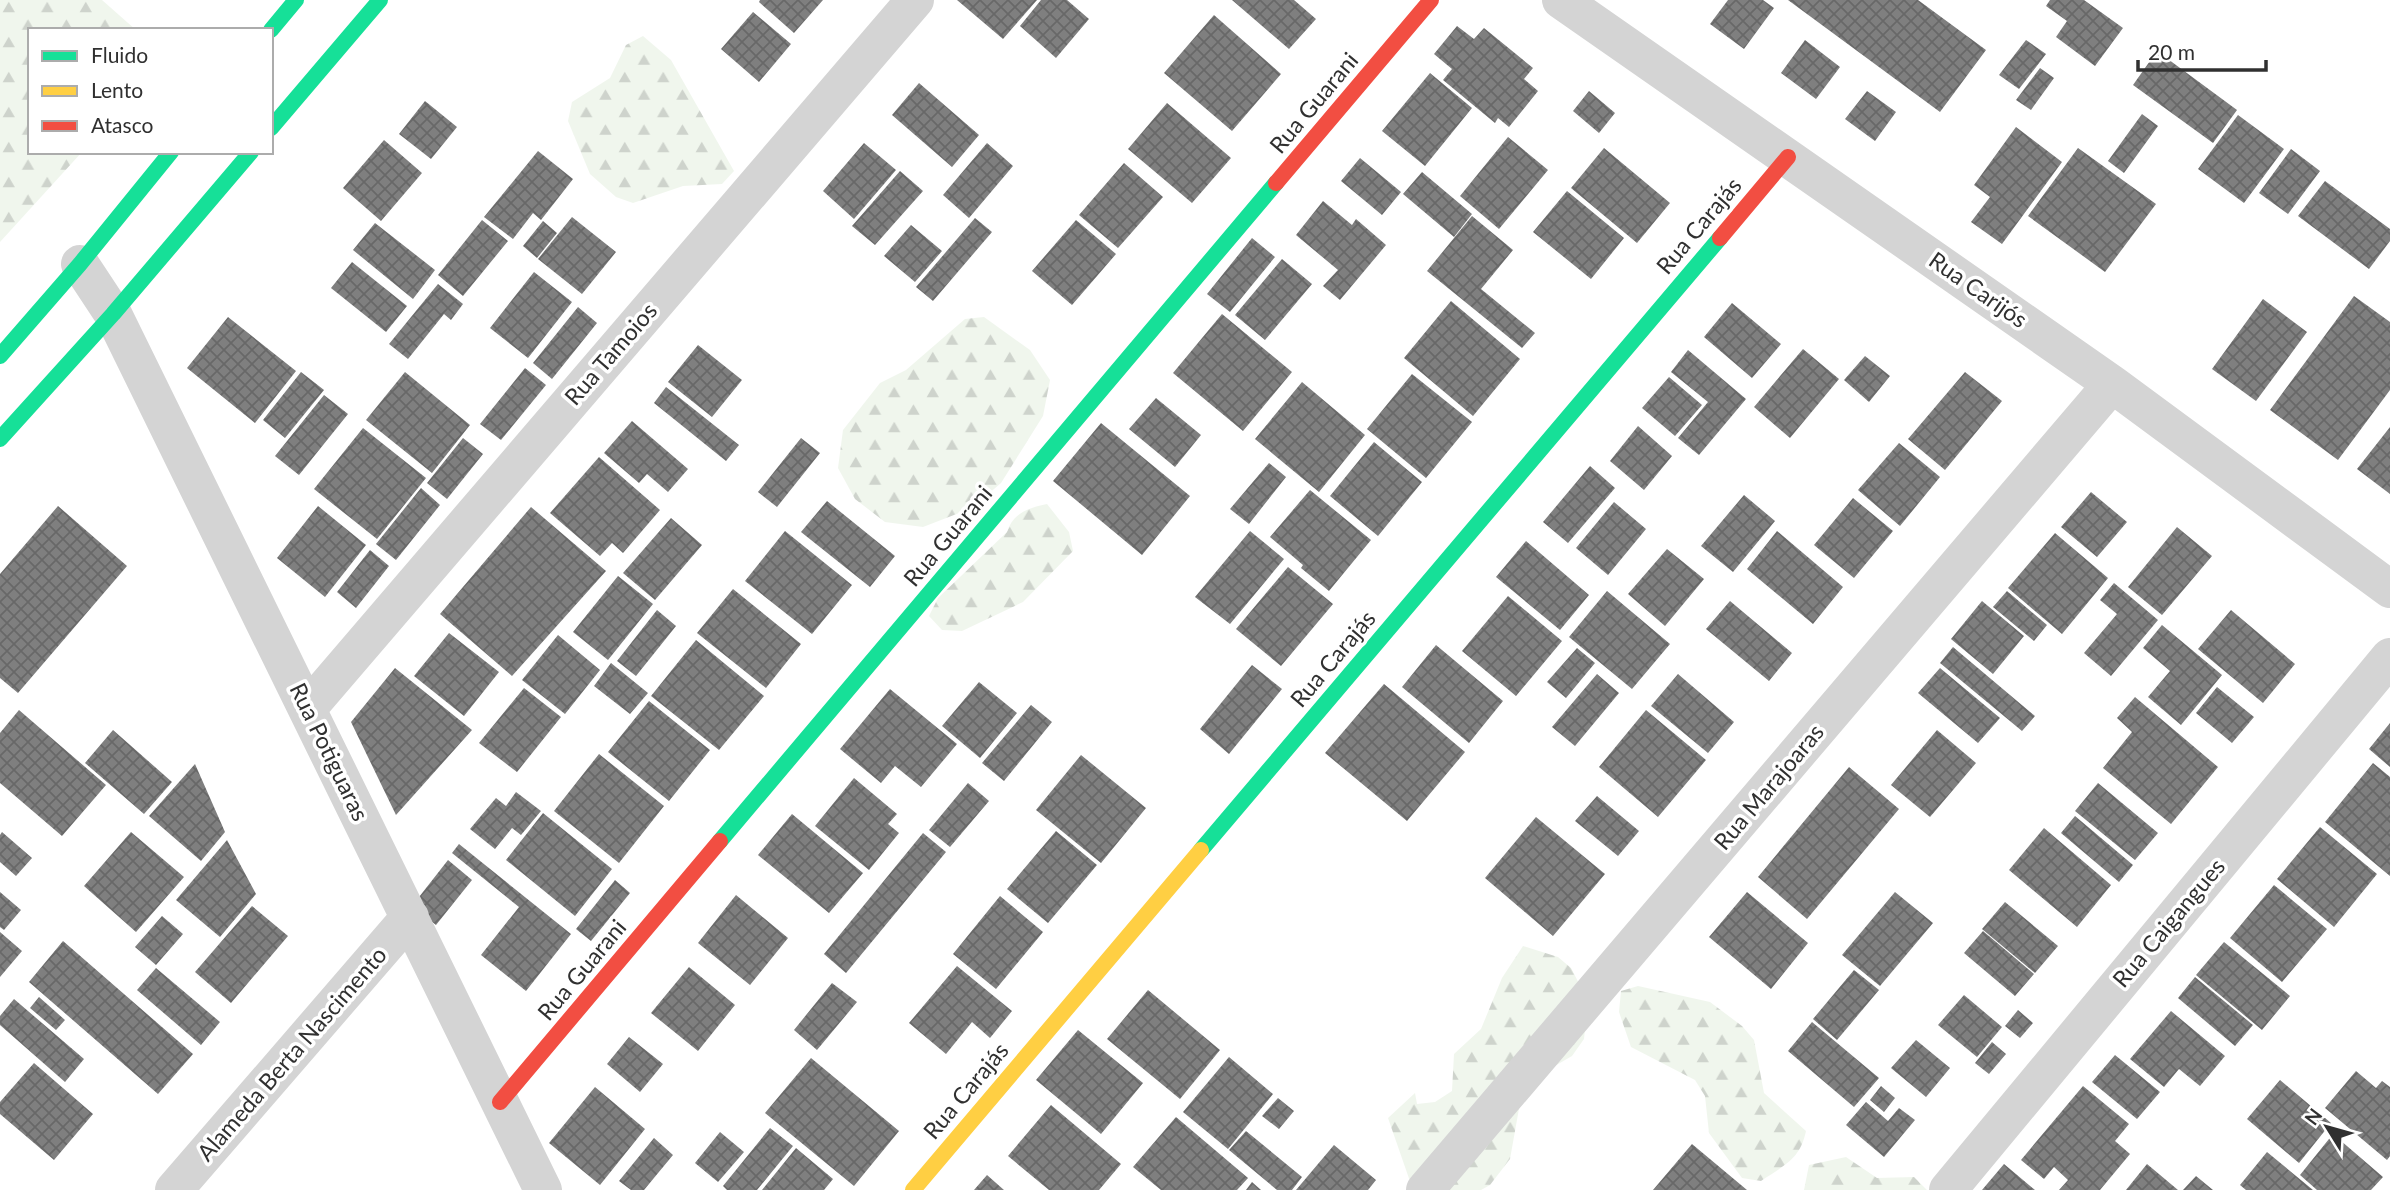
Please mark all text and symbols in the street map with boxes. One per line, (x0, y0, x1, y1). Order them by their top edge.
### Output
legend (28, 28, 273, 154)
scale bar (2138, 28, 2266, 72)
text: 20 m (2148, 39, 2195, 64)
text: Fluido (91, 42, 148, 67)
street label: Rua Guarani (1263, 46, 1363, 158)
text: Lento (91, 77, 143, 102)
text: Atasco (91, 112, 153, 137)
street label: Rua Carajás (1650, 171, 1747, 279)
street label: Rua Carijós (1924, 245, 2033, 333)
street label: Rua Tamoios (558, 296, 662, 410)
street label: Rua Guarani (897, 479, 997, 591)
street label: Rua Carajás (1284, 604, 1381, 712)
street label: Rua Potiguaras (284, 678, 375, 825)
street label: Rua Marajoaras (1707, 718, 1829, 855)
street label: Rua Caigangues (2106, 852, 2230, 992)
street label: Rua Guarani (531, 913, 631, 1025)
street label: Alameda Berta Nascimento (191, 941, 392, 1166)
street label: Rua Carajás (917, 1036, 1014, 1144)
north arrow (2292, 1092, 2362, 1162)
text: N (2299, 1104, 2327, 1129)

